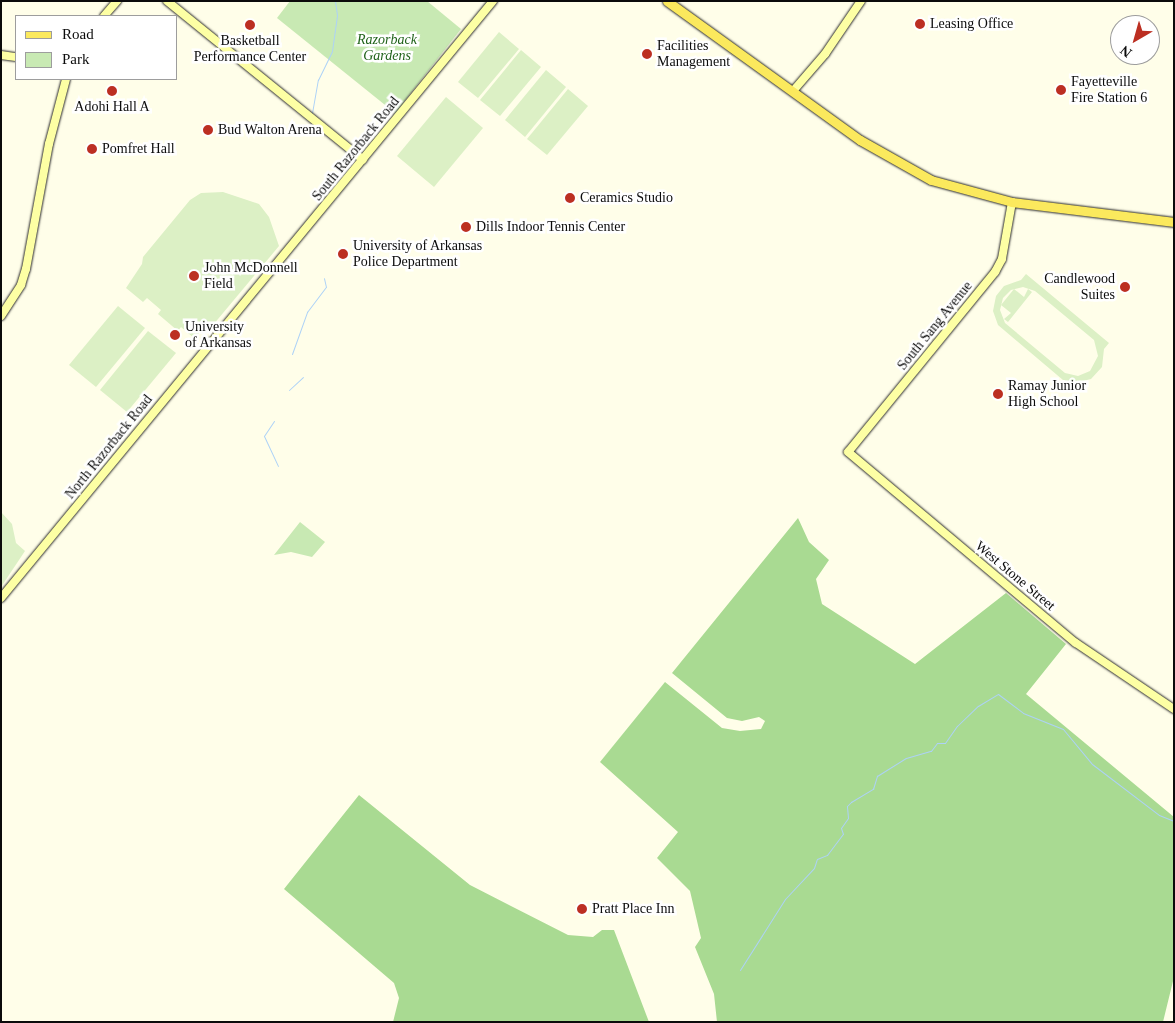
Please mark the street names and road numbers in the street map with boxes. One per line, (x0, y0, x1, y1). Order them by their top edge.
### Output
street label: South Razorback Road (309, 94, 403, 204)
street label: South Sang Avenue (894, 278, 976, 374)
street label: North Razorback Road (62, 392, 156, 502)
street label: West Stone Street (972, 538, 1058, 614)

